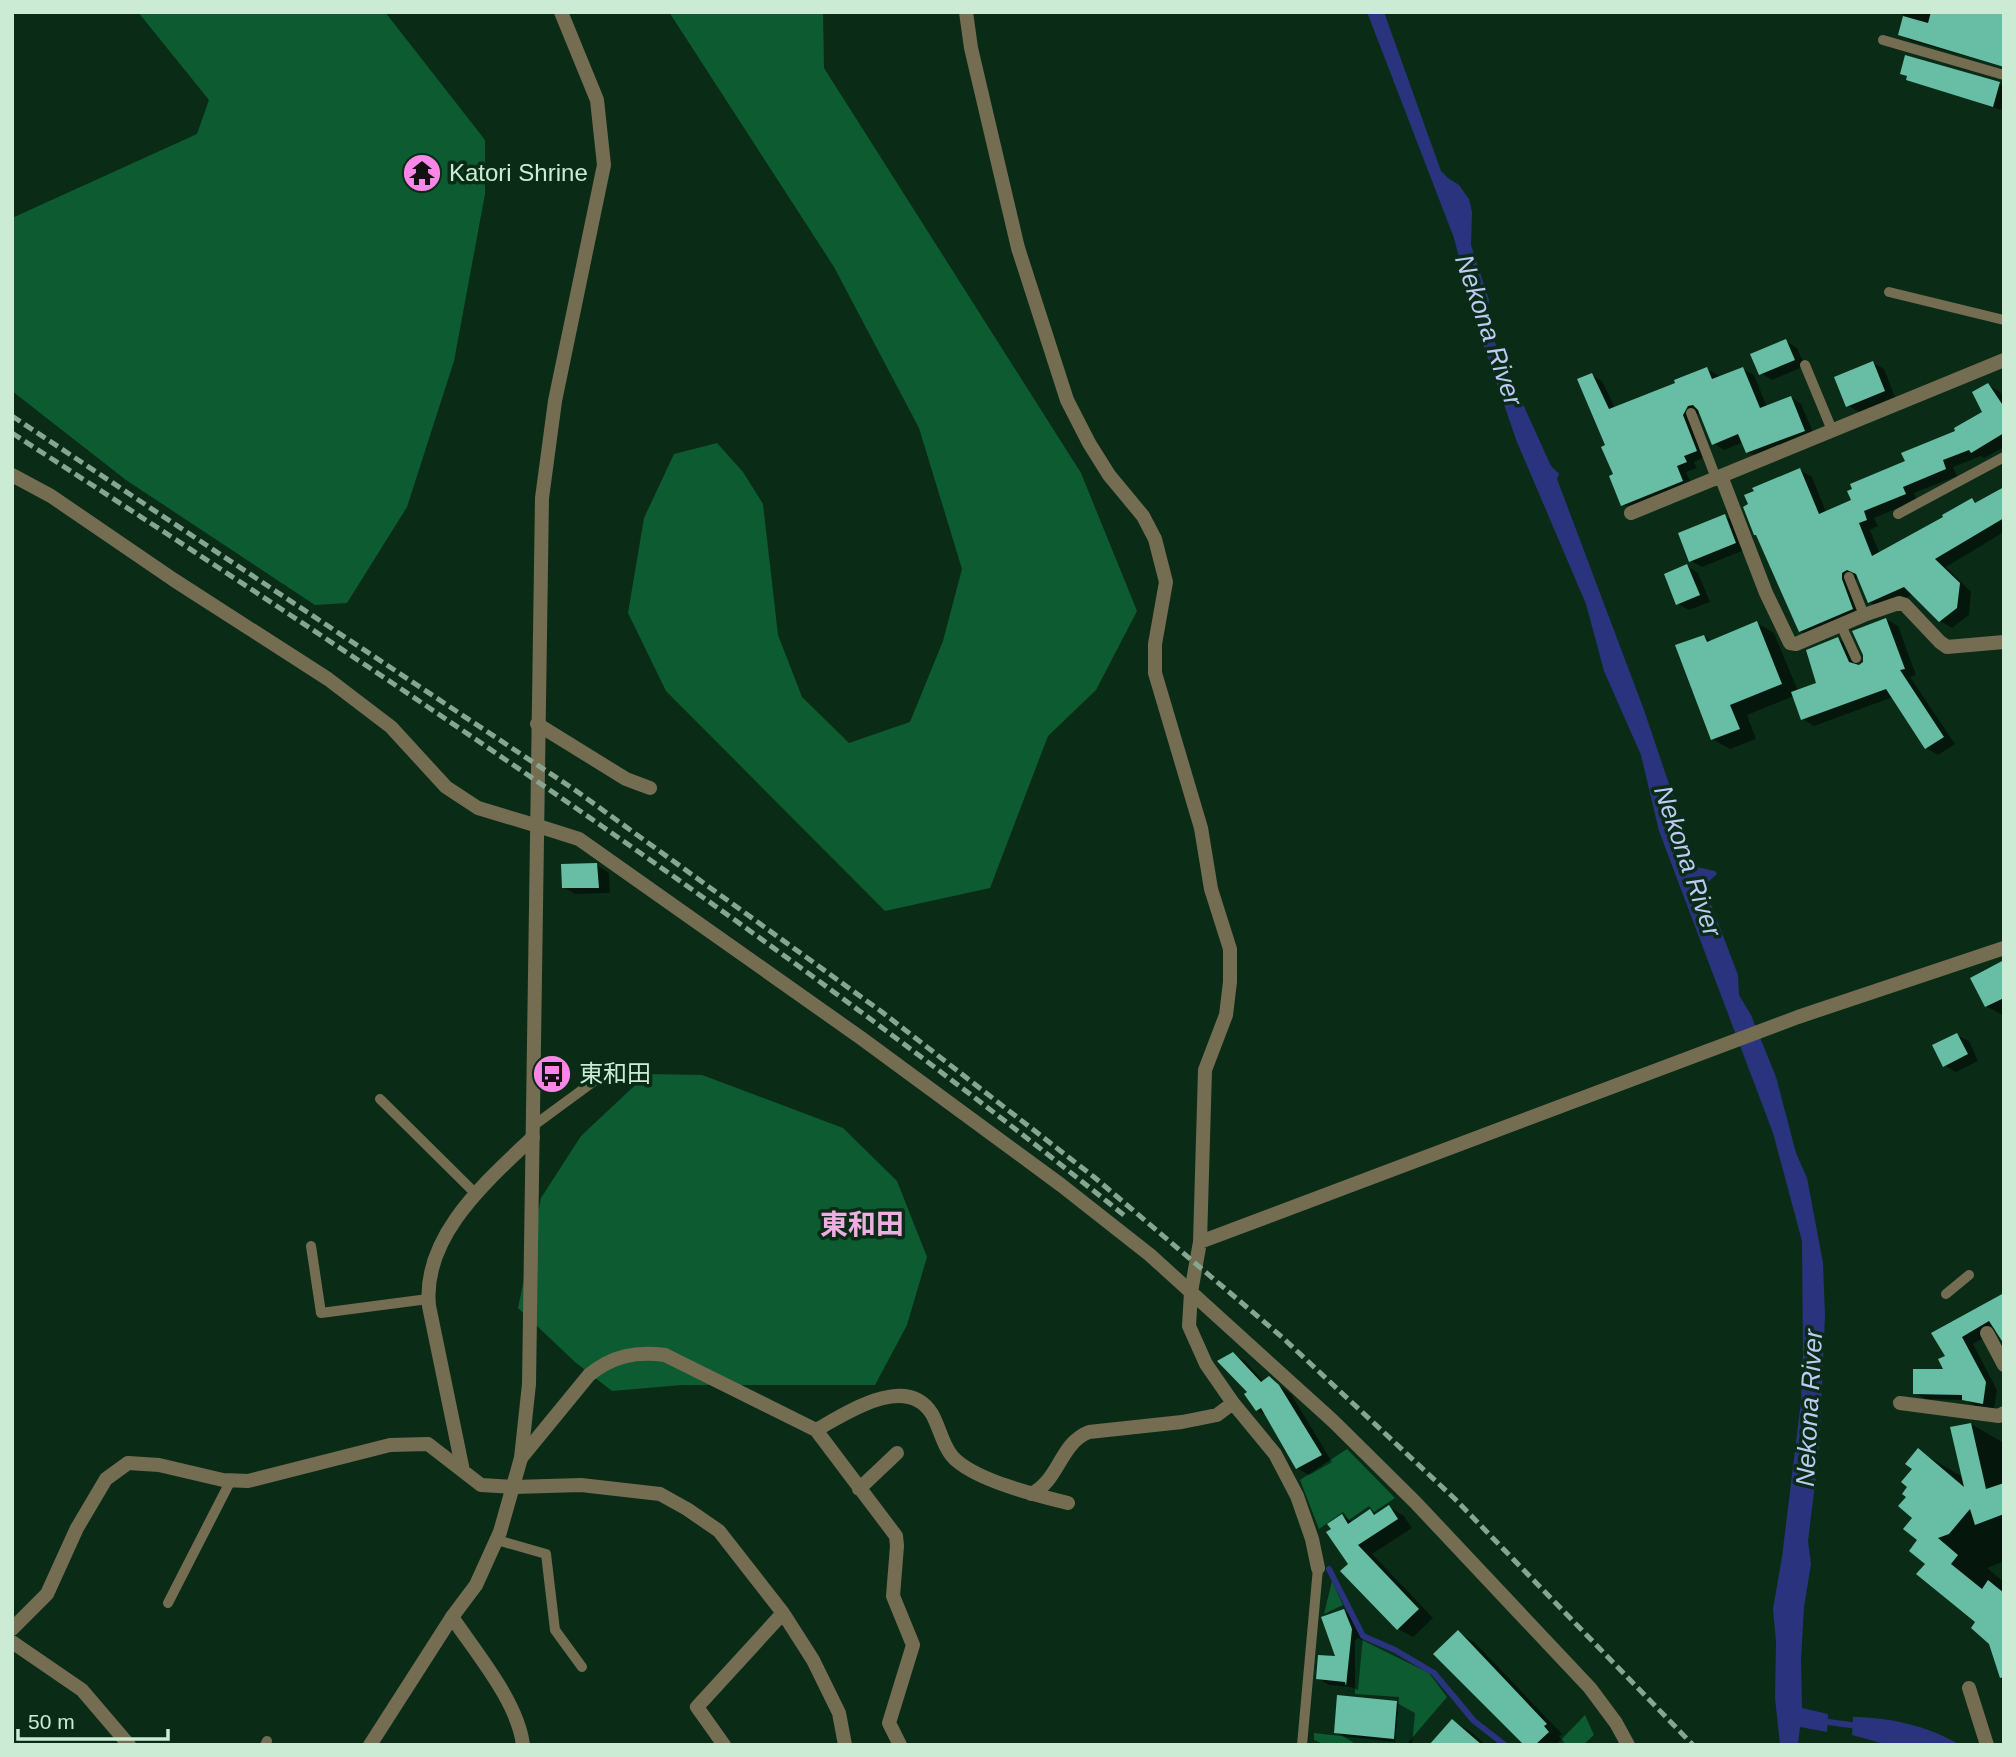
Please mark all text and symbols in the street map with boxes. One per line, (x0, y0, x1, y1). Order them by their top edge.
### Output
temple icon: Katori Shrine (401, 152, 443, 194)
place label: Katori Shrine (449, 159, 588, 186)
water label: Nekona River (1449, 251, 1529, 411)
water label: Nekona River (1648, 782, 1728, 942)
bus stop icon: 東和田 (531, 1053, 573, 1095)
place label: 東和田 (579, 1060, 651, 1087)
district label: 東和田 (820, 1209, 904, 1240)
water label: Nekona River (1790, 1327, 1828, 1487)
scale bar (18, 1698, 168, 1742)
text: 50 m (28, 1710, 75, 1733)

